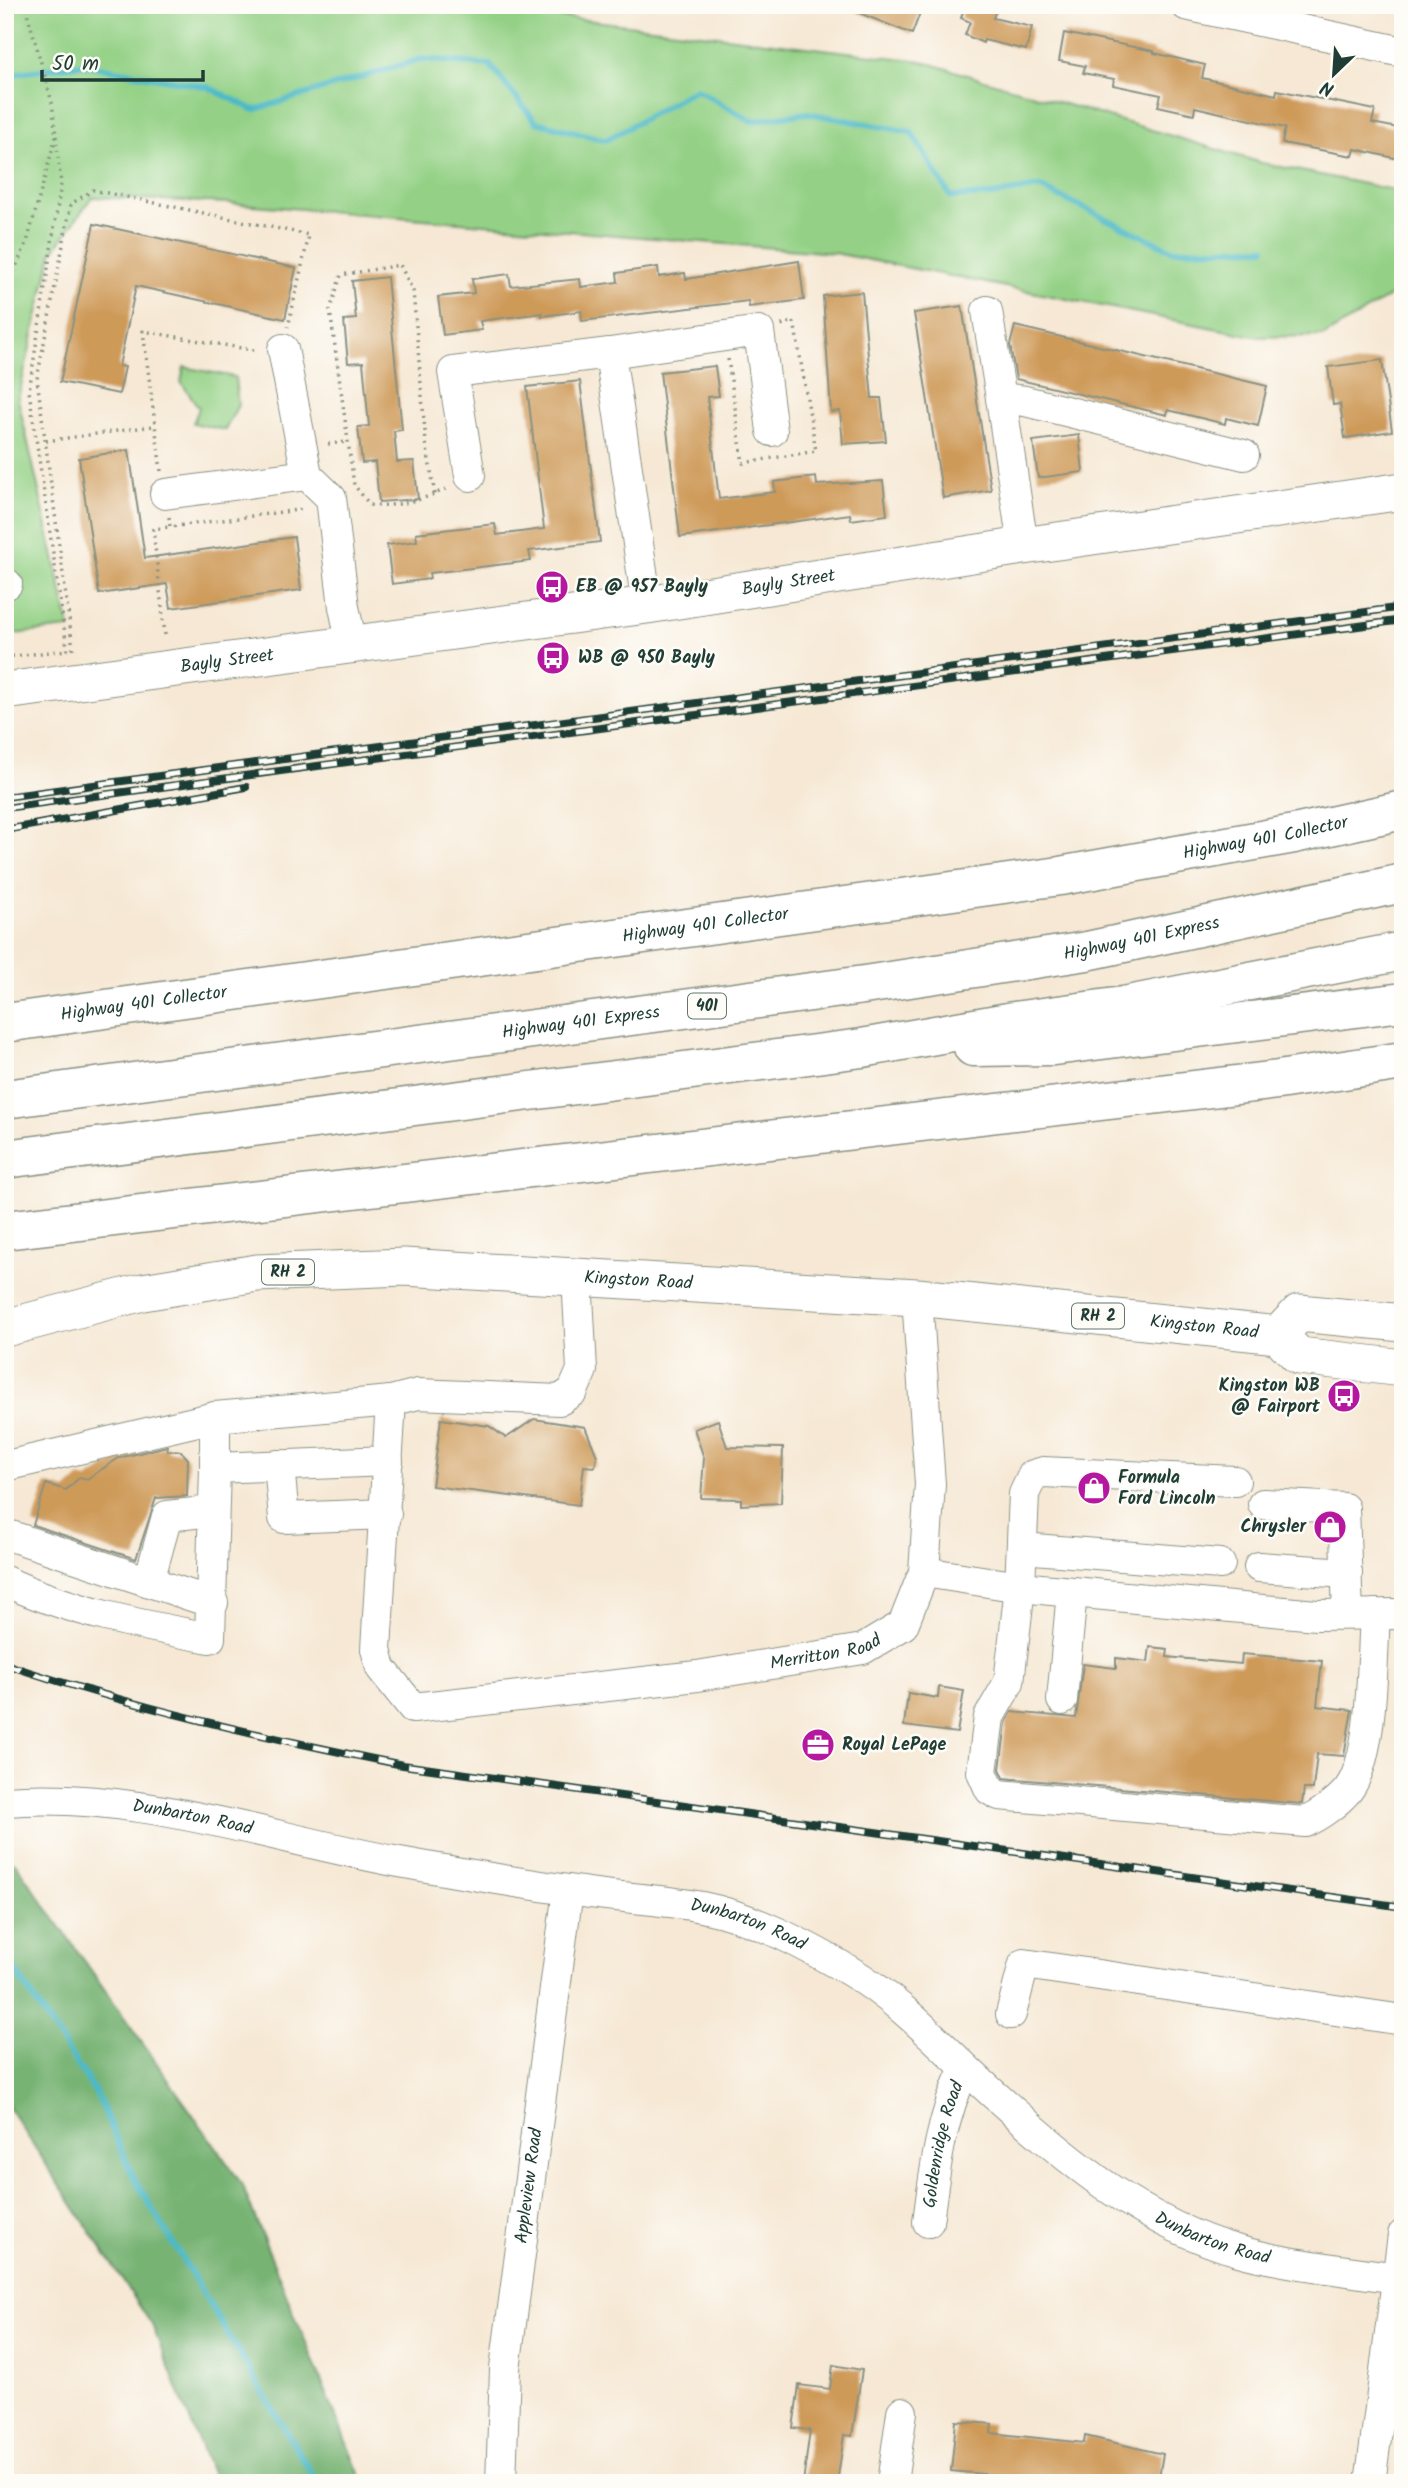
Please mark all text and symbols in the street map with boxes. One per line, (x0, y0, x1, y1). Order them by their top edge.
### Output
scale bar (42, 38, 203, 82)
north arrow (1300, 38, 1370, 108)
text: 50 m (52, 48, 99, 81)
text: N (1316, 71, 1339, 104)
street label: Bayly Street (740, 561, 838, 604)
bus stop icon: EB @ 957 Bayly (533, 568, 571, 606)
place label: EB @ 957 Bayly (576, 573, 709, 602)
bus stop icon: WB @ 950 Bayly (534, 639, 572, 677)
street label: Bayly Street (178, 641, 277, 682)
place label: WB @ 950 Bayly (578, 644, 716, 673)
street label: Highway 401 Collector (1180, 808, 1352, 868)
street label: Highway 401 Collector (620, 899, 791, 951)
street label: Highway 401 Express (1062, 908, 1223, 969)
street label: Highway 401 Collector (59, 978, 230, 1030)
road number: 401 (688, 994, 726, 1018)
street label: Highway 401 Express (500, 998, 662, 1047)
road number: RH 2 (262, 1260, 314, 1284)
street label: Kingston Road (583, 1263, 694, 1298)
road number: RH 2 (1072, 1304, 1124, 1328)
street label: Kingston Road (1149, 1307, 1261, 1347)
place label: Kingston WB @ Fairport (1219, 1372, 1321, 1422)
bus stop icon: Kingston WB @ Fairport (1325, 1377, 1363, 1415)
place label: Formula Ford Lincoln (1118, 1464, 1215, 1514)
shop icon: Formula Ford Lincoln (1075, 1469, 1113, 1507)
shop icon: Chrysler (1311, 1508, 1349, 1546)
place label: Chrysler (1240, 1513, 1307, 1542)
street label: Merritton Road (768, 1626, 888, 1678)
office icon: Royal LePage (799, 1726, 837, 1764)
place label: Royal LePage (842, 1731, 947, 1760)
street label: Dunbarton Road (131, 1792, 257, 1844)
street label: Dunbarton Road (688, 1891, 812, 1959)
street label: Goldenridge Road (915, 2076, 973, 2210)
street label: Appleview Road (507, 2125, 551, 2245)
street label: Dunbarton Road (1149, 2204, 1274, 2273)

